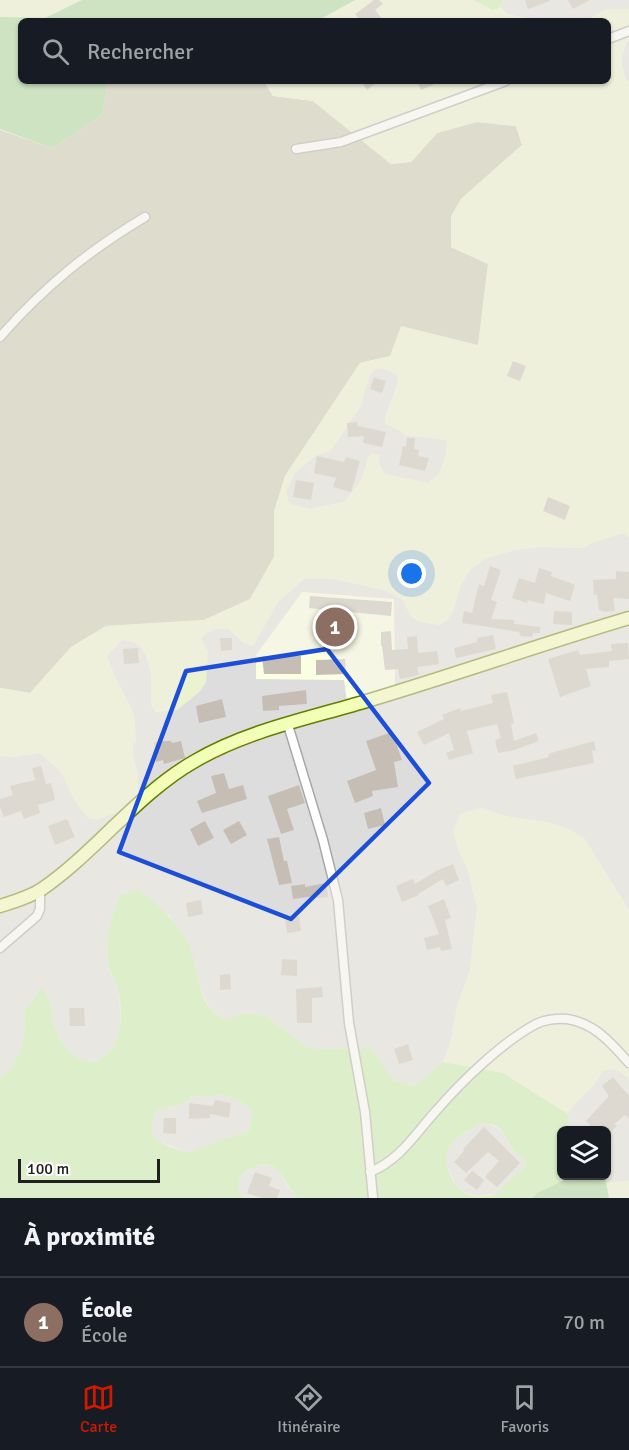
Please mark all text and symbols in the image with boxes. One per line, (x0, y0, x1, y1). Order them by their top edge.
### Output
search box (18, 18, 611, 84)
icon: search (39, 35, 72, 68)
text: Rechercher (87, 38, 193, 65)
your location (397, 559, 426, 588)
pin: 1 (316, 604, 354, 650)
map controls (557, 1126, 611, 1180)
button: layers (557, 1126, 611, 1180)
scale bar (18, 1156, 160, 1184)
text: 100 m (27, 1159, 69, 1179)
text: À proximité (24, 1221, 155, 1253)
text: École (81, 1296, 133, 1323)
text: 1 (38, 1310, 49, 1335)
text: 70 m (563, 1310, 605, 1335)
text: École (81, 1323, 128, 1348)
tab: Carte (80, 1381, 117, 1437)
tab: Itinéraire (277, 1381, 341, 1437)
tab: Favoris (500, 1381, 549, 1437)

